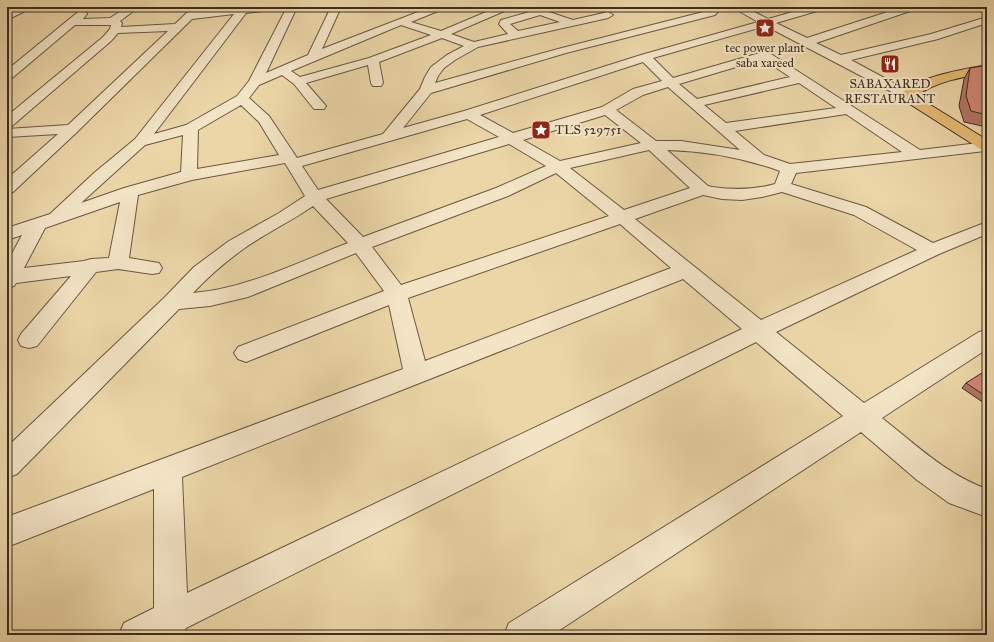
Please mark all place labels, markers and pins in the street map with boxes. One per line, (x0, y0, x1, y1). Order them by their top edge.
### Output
place icon: tec power plant saba xareed (754, 17, 776, 39)
place label: tec power plant saba xareed (725, 40, 805, 71)
restaurant icon: SABAXARED RESTAURANT (879, 53, 901, 75)
place label: SABAXARED RESTAURANT (845, 76, 936, 107)
place icon: TLS 529751 (530, 119, 552, 141)
place label: TLS 529751 (555, 122, 621, 138)

